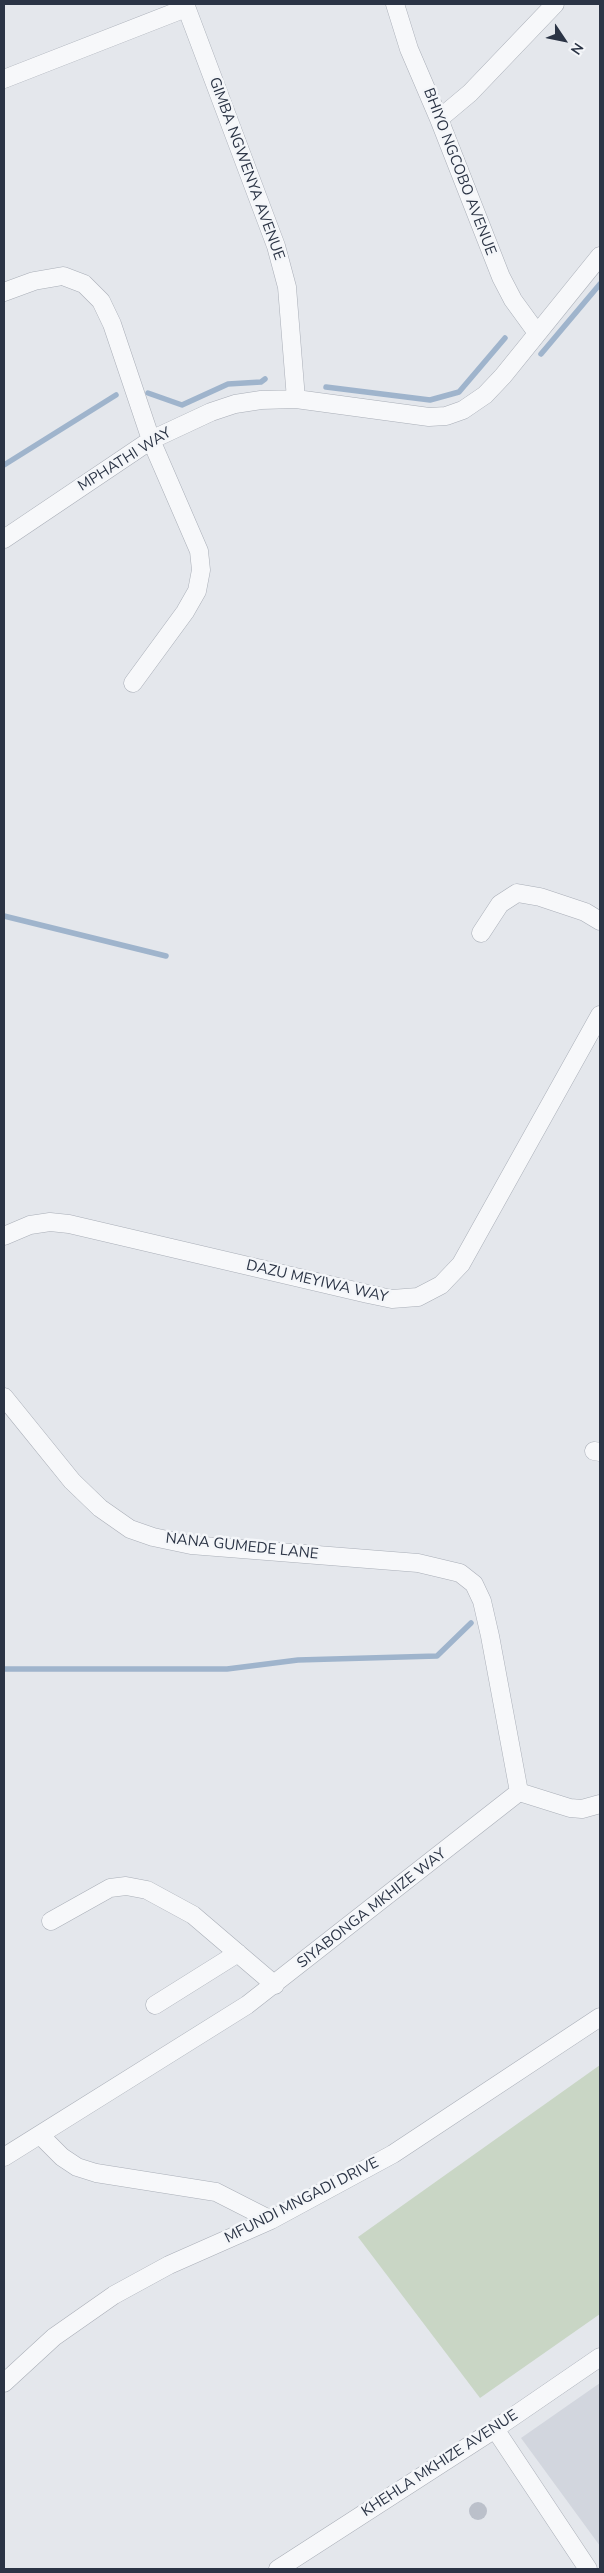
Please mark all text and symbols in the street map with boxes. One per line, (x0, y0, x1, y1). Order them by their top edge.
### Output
north arrow (539, 15, 589, 65)
text: N (566, 39, 588, 58)
street label: GIMBA NGWENYA AVENUE (204, 75, 288, 263)
street label: BHIYO NGCOBO AVENUE (419, 86, 499, 258)
street label: MPHATHI WAY (75, 424, 175, 496)
street label: DAZU MEYIWA WAY (244, 1257, 390, 1307)
street label: NANA GUMEDE LANE (165, 1530, 319, 1564)
street label: SIYABONGA MKHIZE WAY (294, 1845, 450, 1973)
street label: MFUNDI MNGADI DRIVE (222, 2154, 382, 2248)
street label: KHEHLA MKHIZE AVENUE (359, 2407, 521, 2521)

